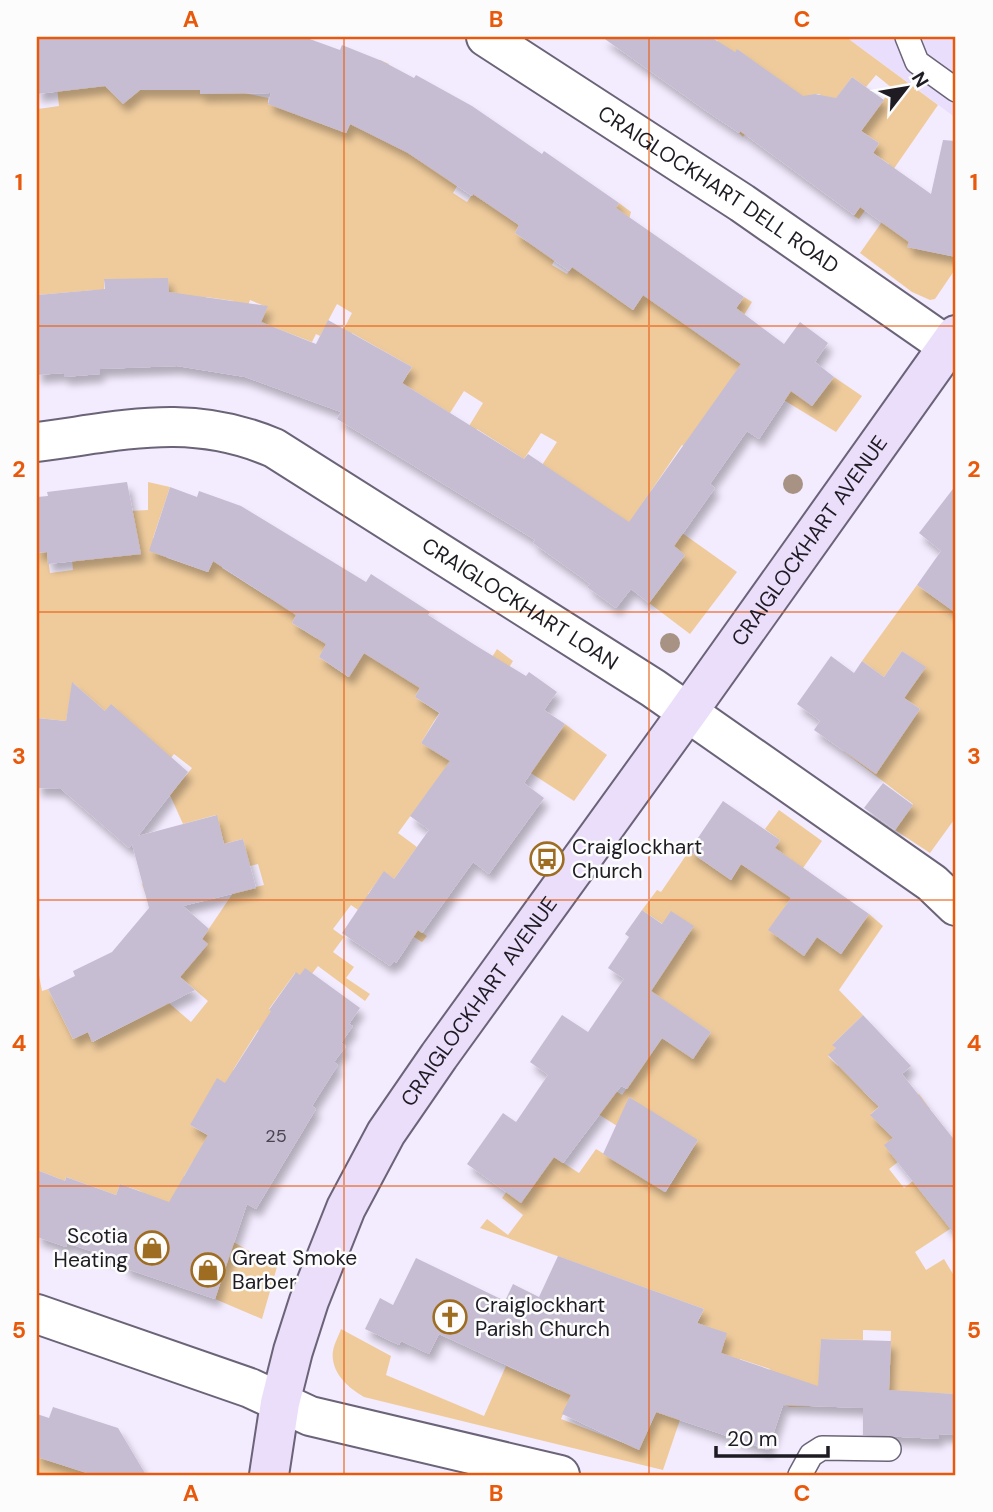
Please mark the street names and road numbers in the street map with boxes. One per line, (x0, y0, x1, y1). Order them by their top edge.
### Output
street label: CRAIGLOCKHART DELL ROAD (593, 99, 844, 280)
street label: CRAIGLOCKHART AVENUE (725, 430, 894, 652)
street label: CRAIGLOCKHART LOAN (417, 531, 623, 676)
street label: CRAIGLOCKHART AVENUE (394, 891, 564, 1112)

